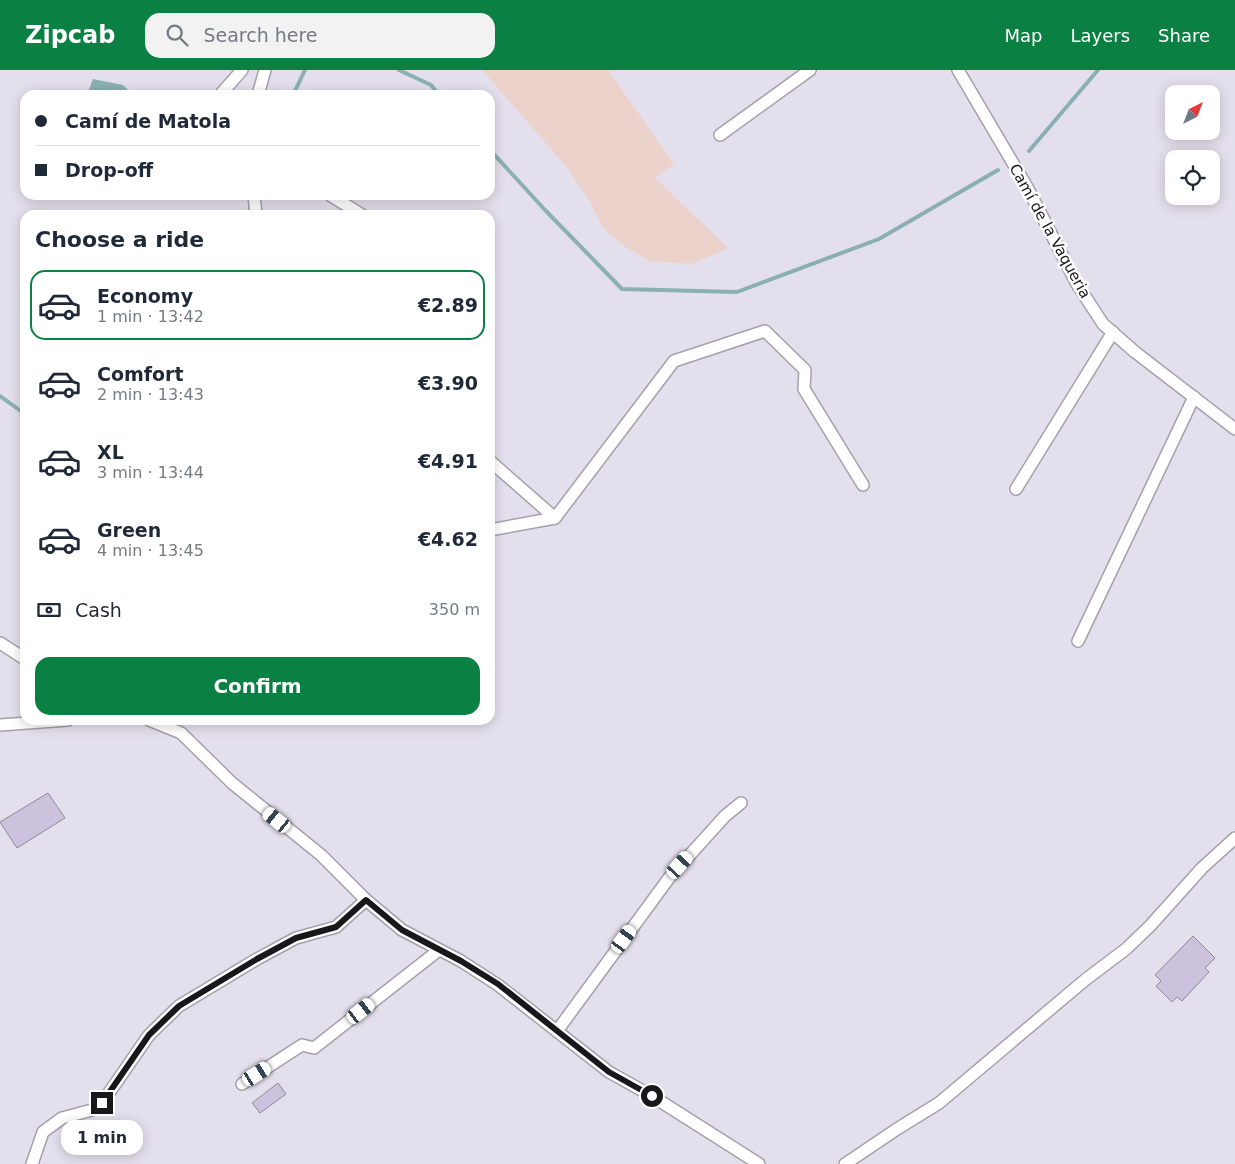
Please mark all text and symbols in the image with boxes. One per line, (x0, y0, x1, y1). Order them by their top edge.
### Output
search box (145, 13, 495, 58)
text: Zipcab (25, 21, 115, 49)
icon: search (163, 21, 191, 49)
text: Search here (203, 24, 318, 46)
text: Map (1004, 25, 1042, 46)
text: Layers (1070, 25, 1130, 46)
text: Share (1158, 25, 1210, 46)
north arrow (1165, 85, 1220, 140)
map controls (1165, 85, 1220, 205)
text: Camí de Matola (65, 110, 231, 132)
button: locate (1165, 150, 1220, 205)
text: Drop-off (65, 159, 153, 181)
street label: Camí de la Vaqueria (1006, 161, 1094, 301)
text: Choose a ride (35, 227, 204, 252)
icon: car (37, 283, 82, 328)
text: Economy (97, 285, 193, 307)
text: €2.89 (418, 294, 478, 316)
text: 1 min · 13:42 (97, 307, 204, 326)
icon: car (37, 361, 82, 406)
text: Comfort (97, 363, 184, 385)
text: €3.90 (418, 372, 478, 394)
text: 2 min · 13:43 (97, 385, 204, 404)
icon: car (37, 439, 82, 484)
text: XL (97, 441, 124, 463)
text: €4.91 (418, 450, 478, 472)
text: 3 min · 13:44 (97, 463, 204, 482)
icon: car (37, 517, 82, 562)
text: Green (97, 519, 161, 541)
text: €4.62 (418, 528, 478, 550)
text: 4 min · 13:45 (97, 541, 204, 560)
icon: cash (35, 596, 63, 624)
text: Cash (75, 599, 122, 621)
text: 350 m (429, 600, 480, 619)
button: Confirm (35, 657, 480, 715)
car (260, 805, 293, 835)
car (664, 849, 695, 881)
car (609, 922, 638, 956)
car (344, 996, 377, 1026)
car (240, 1060, 273, 1088)
route start (641, 1085, 663, 1107)
route end (91, 1092, 113, 1114)
callout: 1 min (61, 1120, 143, 1156)
text: 1 min (77, 1128, 127, 1147)

